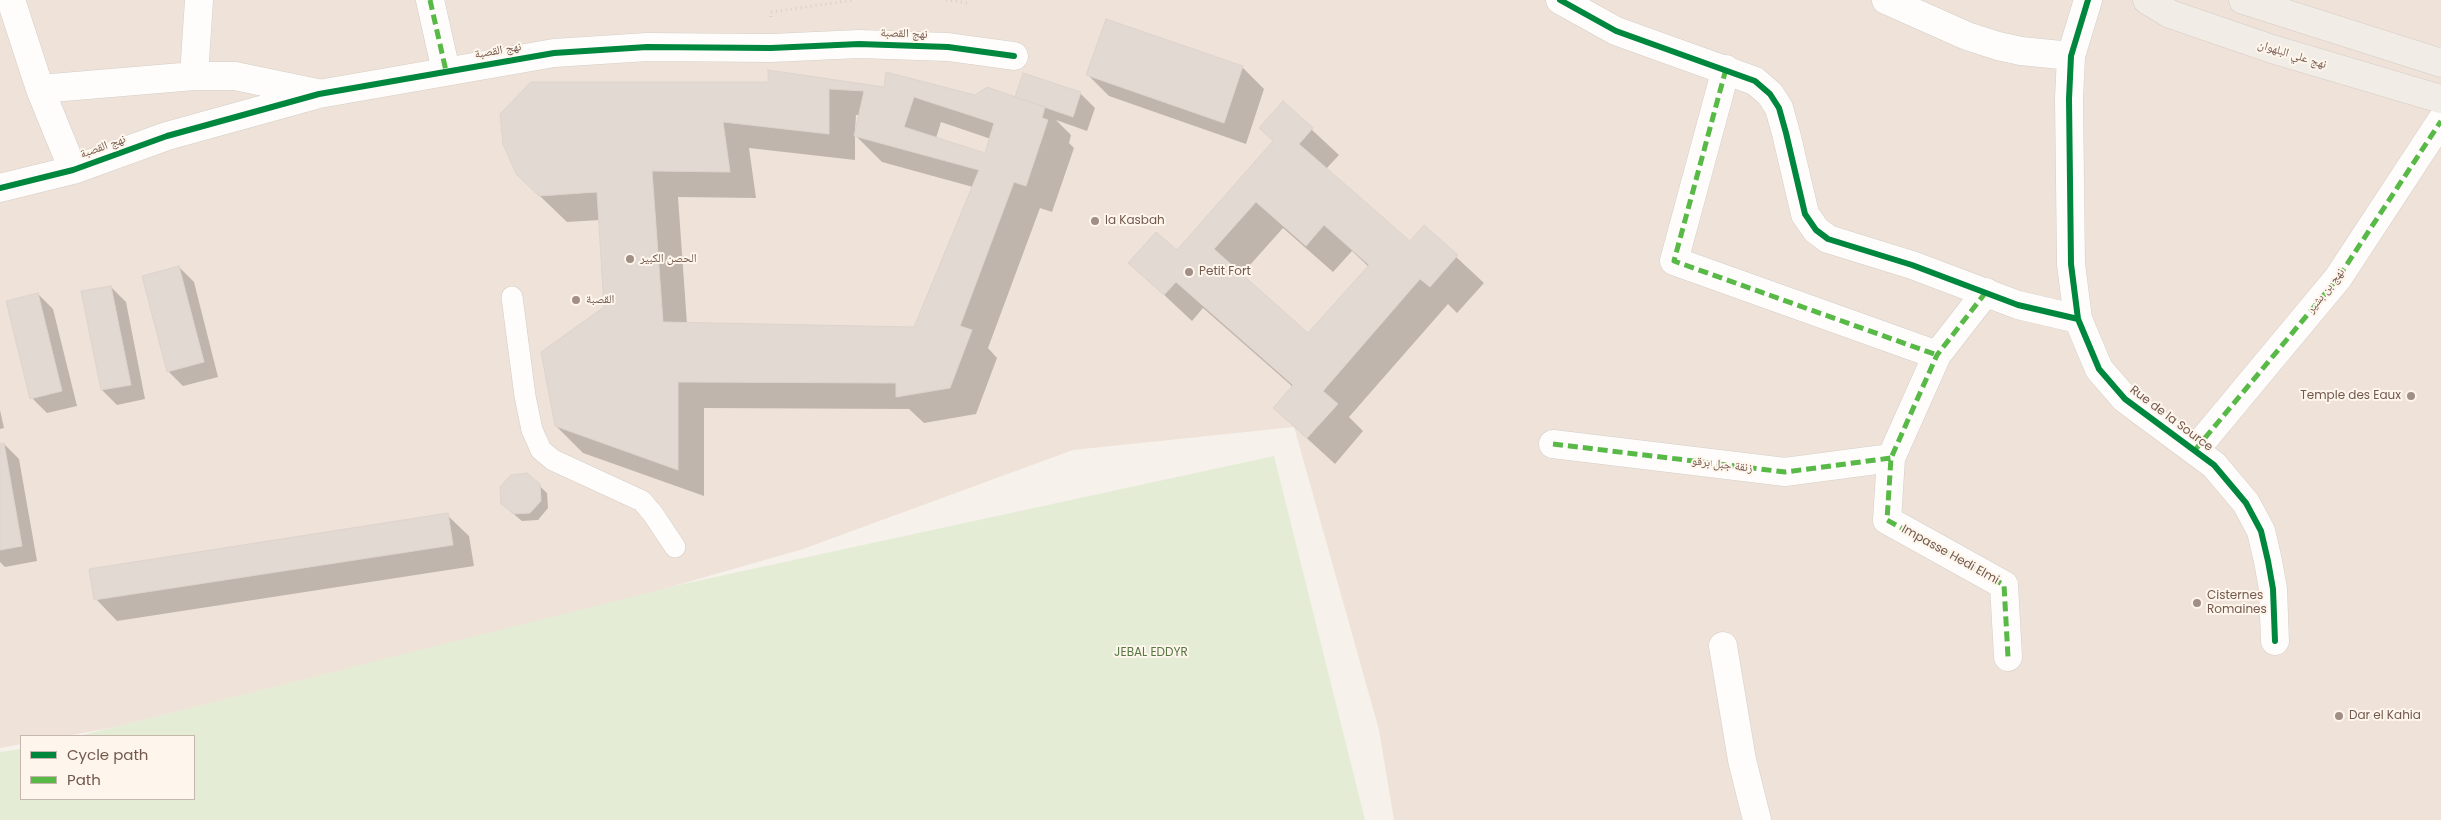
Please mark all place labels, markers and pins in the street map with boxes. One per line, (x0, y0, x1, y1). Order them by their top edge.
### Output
place label: la Kasbah (1105, 214, 1165, 228)
marker: la Kasbah (1089, 215, 1101, 227)
place label: الحصن الكبير (640, 252, 697, 266)
marker: الحصن الكبير (624, 253, 636, 265)
place label: Petit Fort (1199, 265, 1251, 279)
marker: Petit Fort (1183, 266, 1195, 278)
place label: القصبة (586, 293, 614, 307)
marker: القصبة (570, 294, 582, 306)
place label: Temple des Eaux (2300, 389, 2401, 403)
marker: Temple des Eaux (2405, 390, 2417, 402)
place label: Cisternes Romaines (2207, 589, 2267, 617)
marker: Cisternes Romaines (2191, 597, 2203, 609)
place label: Dar el Kahia (2349, 709, 2421, 723)
marker: Dar el Kahia (2333, 710, 2345, 722)

